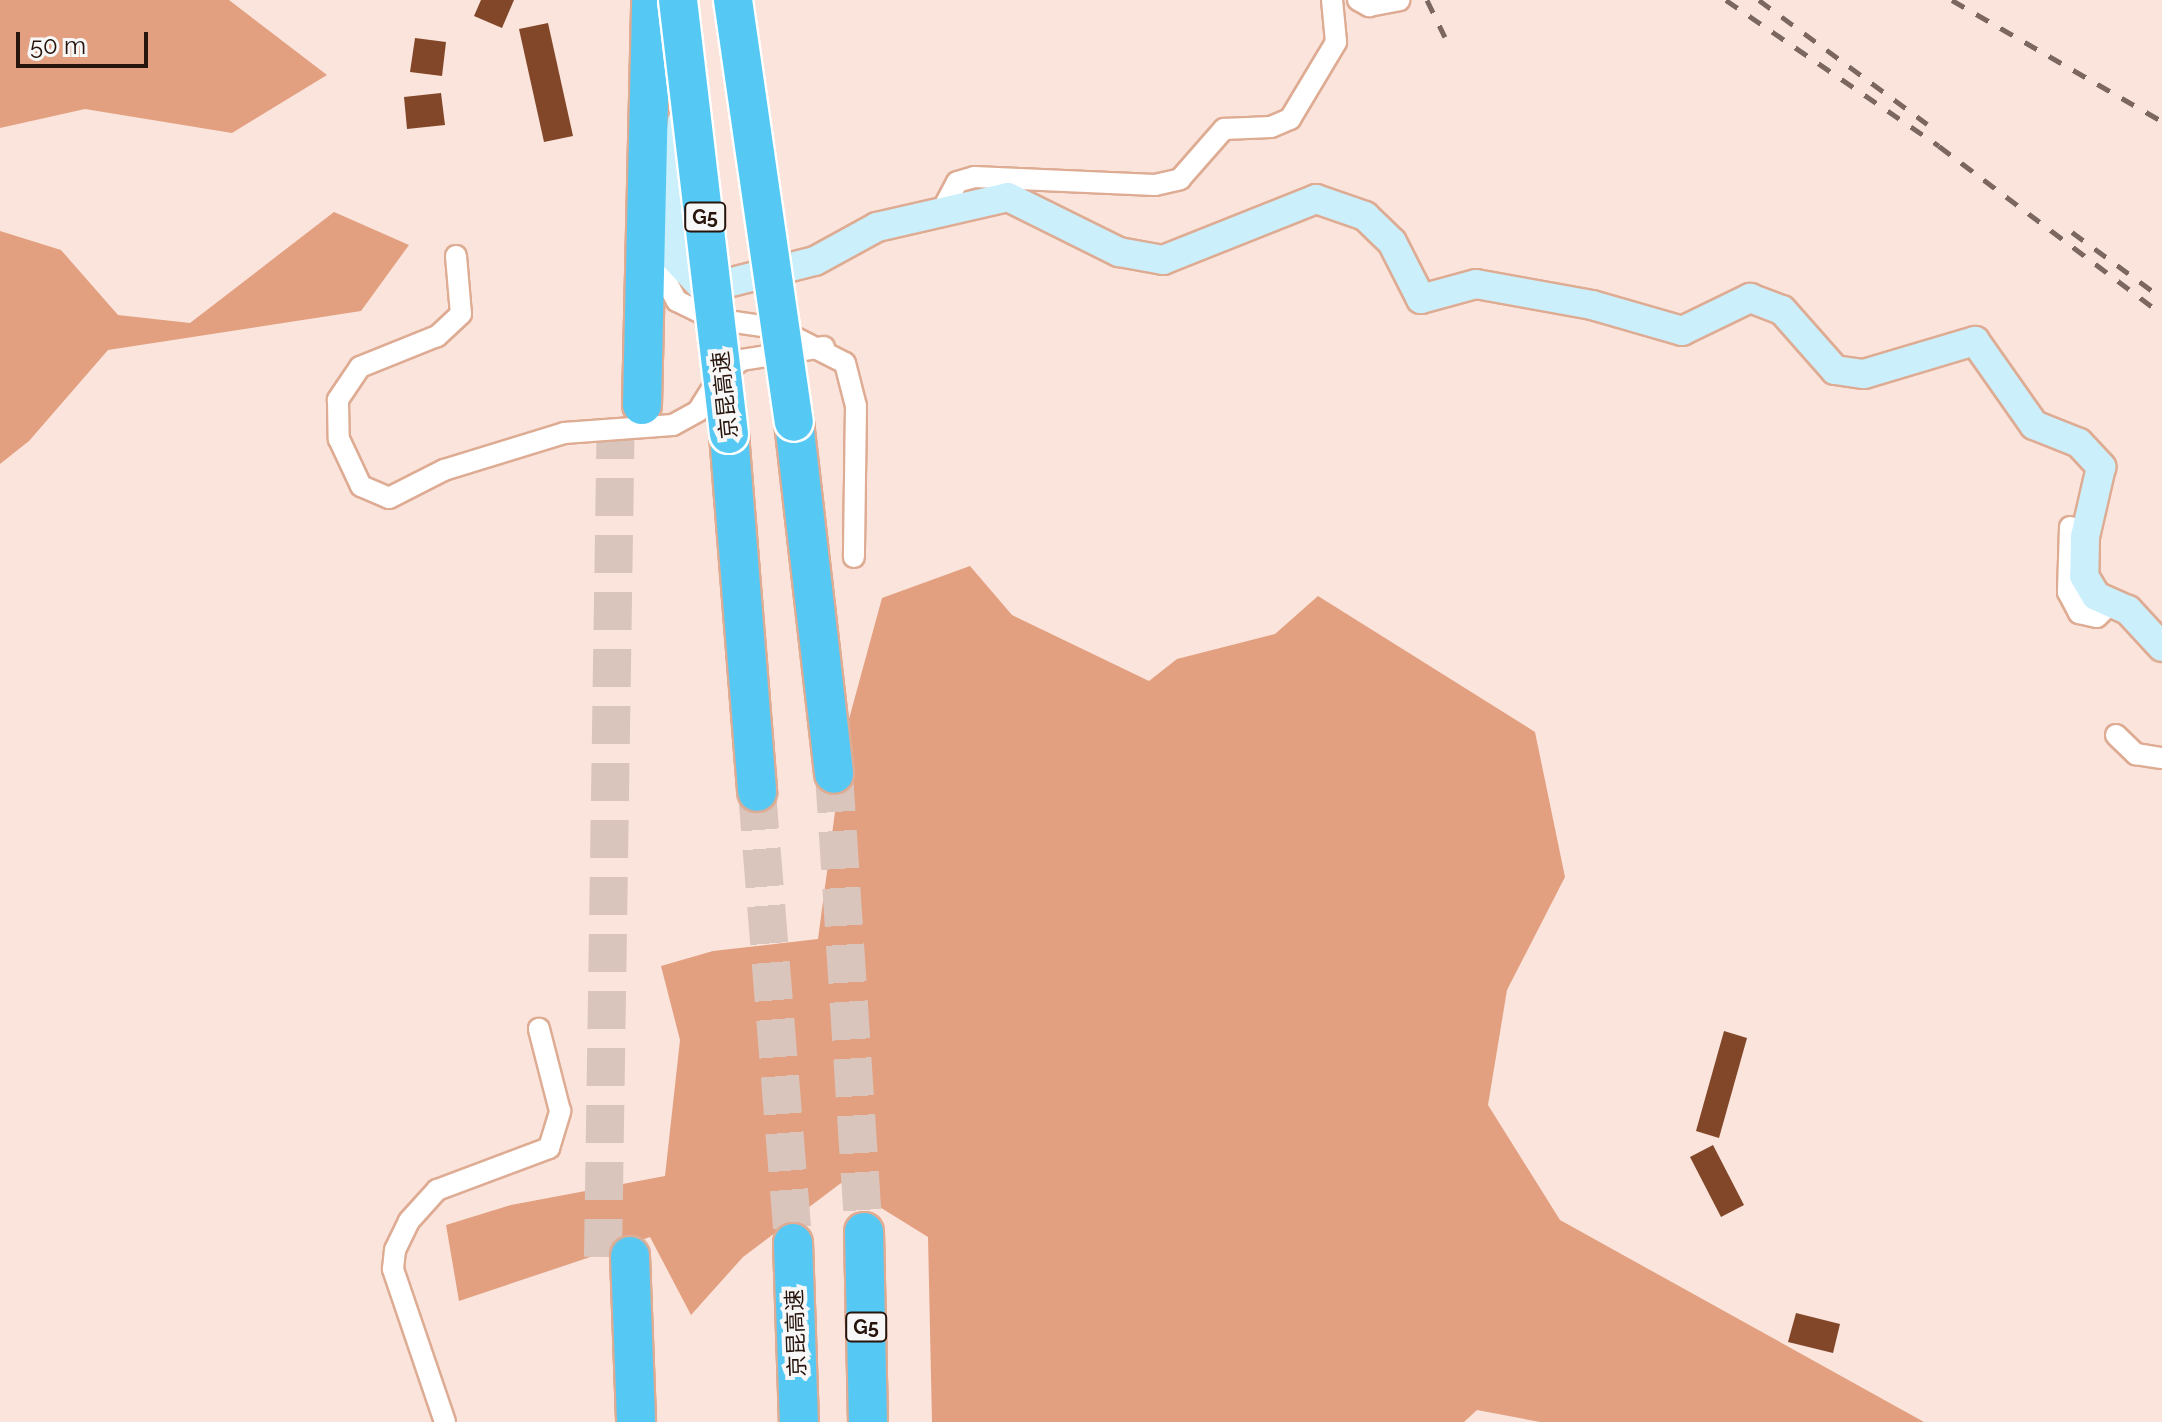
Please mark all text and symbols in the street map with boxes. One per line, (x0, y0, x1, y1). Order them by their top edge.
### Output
scale bar (20, 16, 152, 66)
text: 50 m (30, 31, 86, 60)
road number: G5 (683, 201, 727, 233)
street label: 京昆高速 (707, 350, 743, 440)
street label: 京昆高速 (781, 1289, 811, 1377)
road number: G5 (844, 1311, 888, 1343)

